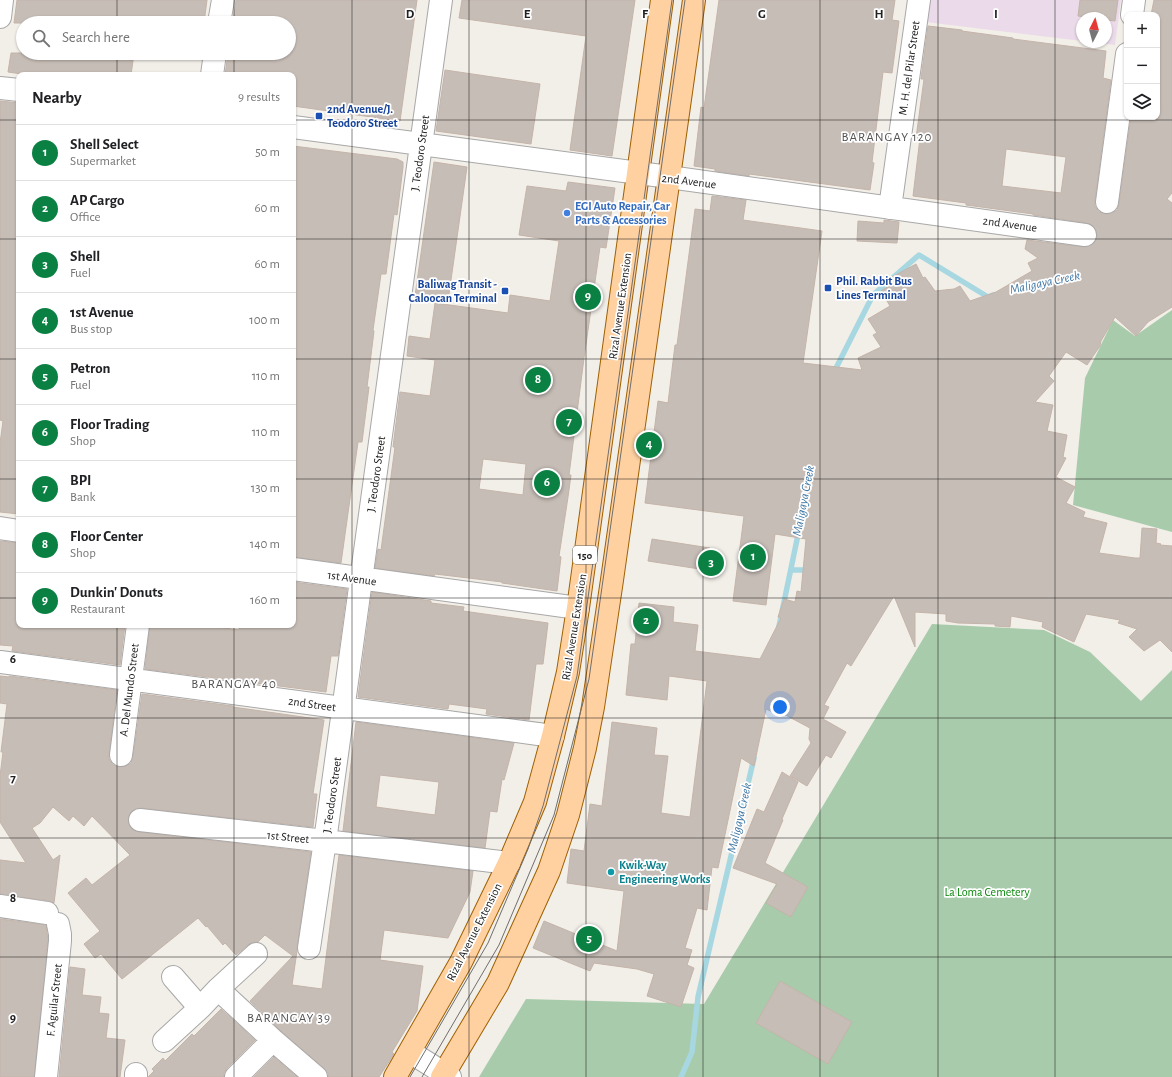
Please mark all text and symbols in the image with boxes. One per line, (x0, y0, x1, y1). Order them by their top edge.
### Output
text: D (406, 8, 415, 21)
text: E (524, 8, 531, 21)
text: F (642, 8, 649, 21)
text: G (758, 8, 766, 21)
text: H (874, 8, 884, 21)
text: I (994, 8, 998, 21)
north arrow (1076, 12, 1112, 48)
map controls (1124, 12, 1160, 120)
button: + (1124, 12, 1160, 48)
search box (16, 16, 296, 60)
street label: M. H. del Pilar Street (896, 20, 922, 116)
icon: search (30, 27, 52, 49)
text: Search here (62, 30, 130, 45)
button: − (1124, 48, 1160, 84)
button: layers (1124, 84, 1160, 120)
text: Nearby (32, 89, 82, 106)
text: 9 results (238, 91, 280, 104)
place label: 2nd Avenue/J. Teodoro Street (327, 103, 398, 129)
marker: 2nd Avenue/J. Teodoro Street (314, 111, 324, 121)
street label: J. Teodoro Street (409, 114, 431, 192)
district label: BARANGAY 120 (842, 131, 932, 144)
text: Shell Select (70, 137, 139, 152)
text: 1 (43, 146, 47, 159)
text: 50 m (255, 146, 280, 159)
text: Supermarket (70, 155, 136, 168)
street label: 2nd Avenue (661, 172, 717, 190)
text: AP Cargo (70, 193, 124, 208)
place label: EGI Auto Repair, Car Parts & Accessories (575, 200, 671, 226)
text: 2 (42, 202, 48, 215)
text: 60 m (254, 202, 280, 215)
marker: EGI Auto Repair, Car Parts & Accessories (562, 208, 572, 218)
text: Office (70, 211, 100, 224)
street label: 2nd Avenue (982, 214, 1038, 234)
text: Shell (70, 249, 100, 264)
street label: Rizal Avenue Extension (607, 252, 633, 360)
text: 3 (42, 258, 48, 271)
text: 60 m (254, 258, 280, 271)
text: Fuel (70, 267, 91, 280)
water label: Maligaya Creek (1009, 269, 1081, 297)
place label: Phil. Rabbit Bus Lines Terminal (836, 275, 912, 301)
place label: Baliwag Transit - Caloocan Terminal (408, 278, 497, 304)
pin: 9 (575, 282, 601, 312)
marker: Phil. Rabbit Bus Lines Terminal (823, 283, 833, 293)
marker: Baliwag Transit - Caloocan Terminal (500, 286, 510, 296)
text: 1st Avenue (70, 305, 134, 320)
text: 4 (42, 314, 48, 327)
text: 100 m (249, 314, 280, 327)
text: Bus stop (70, 323, 112, 336)
text: Petron (70, 361, 110, 376)
pin: 8 (525, 365, 551, 395)
text: 5 (42, 370, 48, 383)
text: 110 m (252, 370, 280, 383)
text: Fuel (70, 379, 91, 392)
pin: 7 (556, 407, 582, 437)
text: Floor Trading (70, 417, 149, 432)
text: 6 (42, 426, 48, 439)
text: 110 m (252, 426, 280, 439)
pin: 4 (636, 430, 662, 460)
text: Shop (70, 435, 96, 448)
street label: J. Teodoro Street (365, 435, 387, 513)
water label: Maligaya Creek (791, 465, 817, 537)
pin: 6 (534, 468, 560, 498)
text: BPI (70, 473, 91, 488)
text: 7 (42, 482, 48, 495)
text: 130 m (251, 482, 280, 495)
text: Bank (70, 491, 96, 504)
text: Floor Center (70, 529, 143, 544)
text: 8 (42, 538, 48, 551)
text: 140 m (250, 538, 280, 551)
pin: 1 (740, 542, 766, 572)
road number: 150 (573, 546, 597, 564)
text: Shop (70, 547, 96, 560)
pin: 3 (698, 548, 724, 578)
street label: 1st Avenue (327, 569, 377, 587)
street label: Rizal Avenue Extension (560, 573, 588, 681)
text: Dunkin' Donuts (70, 585, 163, 600)
text: 9 (42, 594, 48, 607)
text: 160 m (250, 594, 280, 607)
text: Restaurant (70, 603, 125, 616)
pin: 2 (633, 606, 659, 636)
street label: A. Del Mundo Street (117, 643, 141, 737)
text: 6 (10, 653, 16, 666)
district label: BARANGAY 40 (191, 678, 277, 691)
street label: 2nd Street (287, 695, 337, 713)
your location (770, 697, 790, 717)
street label: J. Teodoro Street (321, 756, 343, 834)
text: 7 (10, 772, 16, 785)
water label: Maligaya Creek (726, 782, 754, 854)
street label: 1st Street (266, 829, 310, 845)
place label: Kwik-Way Engineering Works (619, 859, 711, 885)
marker: Kwik-Way Engineering Works (606, 867, 616, 877)
street label: Rizal Avenue Extension (444, 881, 504, 983)
park label: La Loma Cemetery (944, 886, 1030, 899)
text: 8 (10, 892, 16, 905)
pin: 5 (576, 924, 602, 954)
street label: F. Aguilar Street (44, 963, 64, 1037)
text: 9 (10, 1012, 16, 1025)
district label: BARANGAY 39 (247, 1012, 331, 1025)

